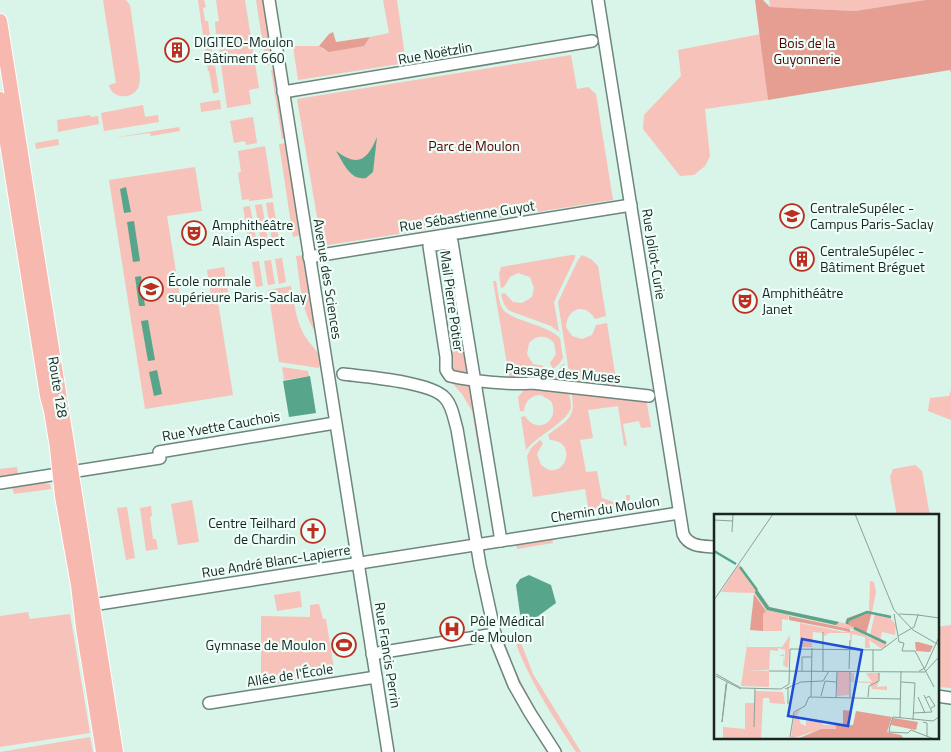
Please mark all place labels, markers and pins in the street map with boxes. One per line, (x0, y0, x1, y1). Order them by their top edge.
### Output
place label: DIGITEO-Moulon - Bâtiment 660 (194, 31, 294, 68)
building icon: DIGITEO-Moulon - Bâtiment 660 (164, 37, 190, 63)
place label: CentraleSupélec - Campus Paris-Saclay (810, 197, 934, 234)
school or university icon: CentraleSupélec - Campus Paris-Saclay (779, 203, 805, 229)
place label: Amphithéâtre Alain Aspect (212, 214, 293, 251)
theatre icon: Amphithéâtre Alain Aspect (181, 220, 207, 246)
place label: CentraleSupélec - Bâtiment Bréguet (820, 240, 925, 277)
building icon: CentraleSupélec - Bâtiment Bréguet (789, 246, 815, 272)
place label: École normale supérieure Paris-Saclay (168, 270, 307, 307)
school or university icon: École normale supérieure Paris-Saclay (138, 276, 164, 302)
place label: Amphithéâtre Janet (762, 282, 843, 319)
theatre icon: Amphithéâtre Janet (732, 288, 758, 314)
place label: Centre Teilhard de Chardin (208, 512, 296, 549)
church icon: Centre Teilhard de Chardin (300, 518, 326, 544)
place label: Pôle Médical de Moulon (470, 610, 545, 647)
hospital icon: Pôle Médical de Moulon (439, 616, 465, 642)
sports icon: Gymnase de Moulon (331, 632, 357, 658)
place label: Gymnase de Moulon (206, 634, 326, 655)

